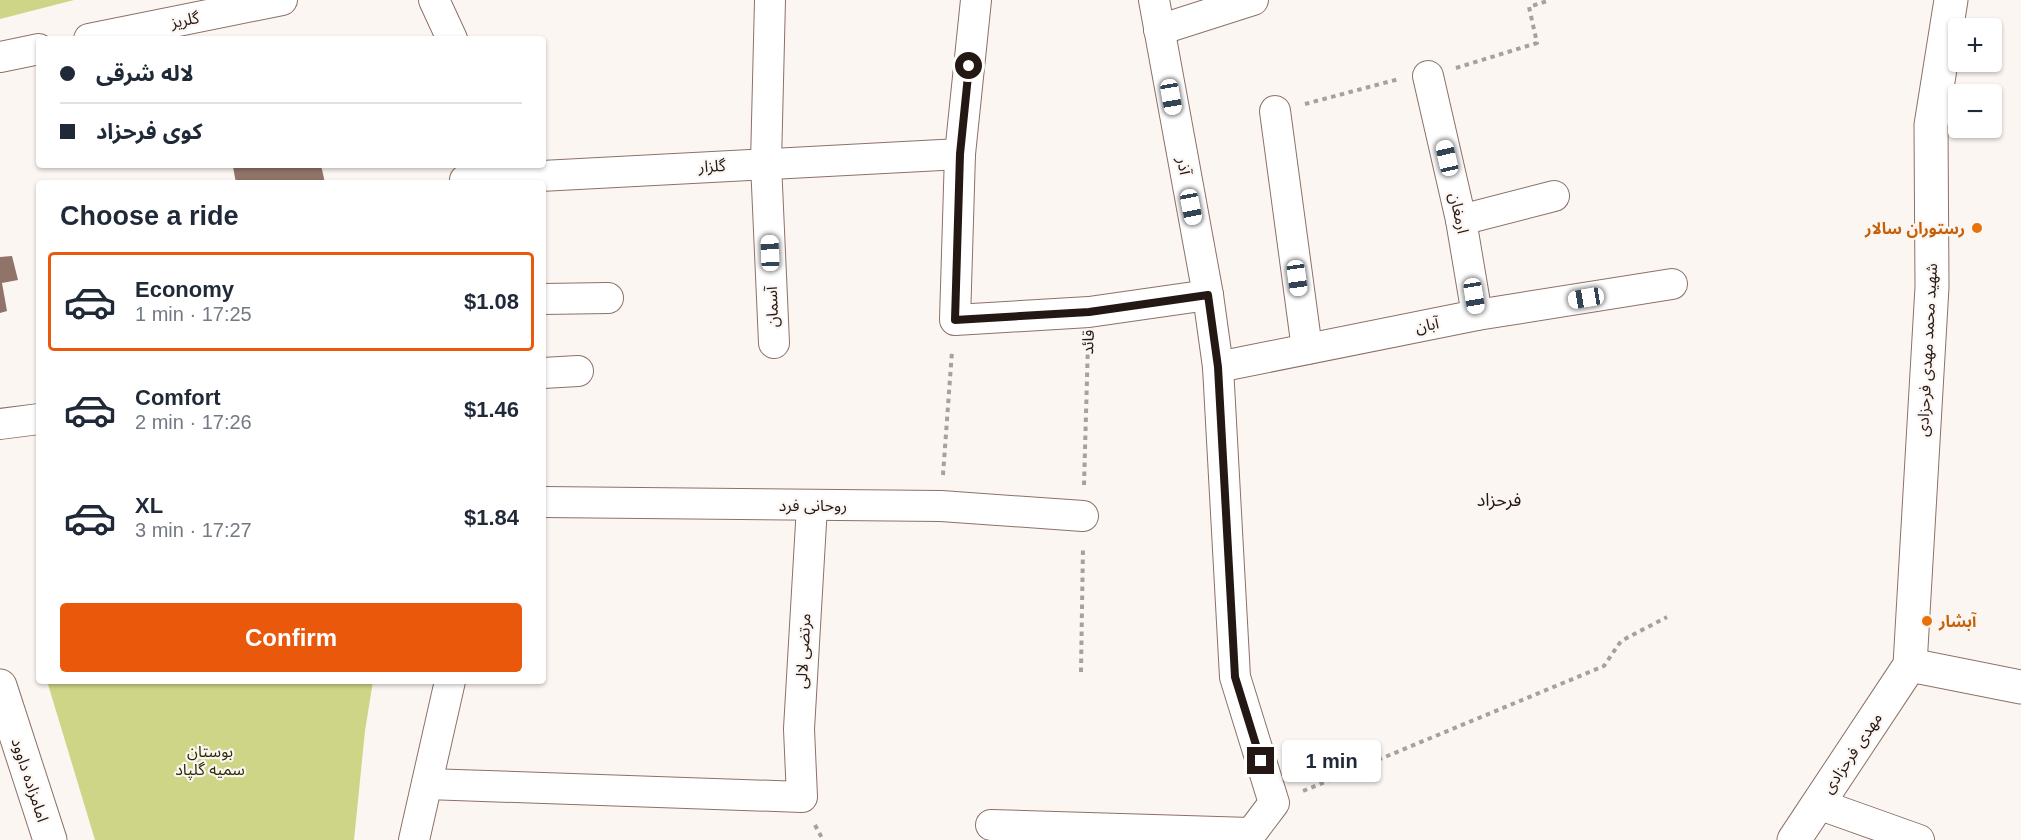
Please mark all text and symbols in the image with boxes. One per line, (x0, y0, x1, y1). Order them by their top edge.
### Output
street label: گلریز (168, 9, 201, 32)
map controls (1948, 18, 2002, 138)
button: + (1948, 18, 2002, 72)
route start (955, 52, 982, 79)
text: لاله شرقی (96, 61, 194, 86)
car (1159, 78, 1183, 116)
button: − (1948, 84, 2002, 138)
text: کوی فرحزاد (96, 119, 202, 144)
car (1434, 138, 1460, 178)
street label: آذر (1173, 155, 1194, 177)
street label: گلزار (697, 157, 726, 176)
car (1179, 188, 1203, 226)
street label: ارمغان (1445, 191, 1472, 235)
text: Choose a ride (60, 201, 239, 231)
place label: رستوران سالار (1864, 220, 1965, 238)
marker: رستوران سالار (1970, 221, 1984, 235)
car (760, 235, 780, 271)
car (1286, 259, 1308, 297)
street label: شهید محمد مهدی فرحزادی (1914, 263, 1941, 437)
icon: car (63, 275, 117, 329)
text: Economy (135, 277, 234, 302)
car (1462, 277, 1486, 315)
street label: آسمان (763, 285, 782, 328)
car (1567, 286, 1605, 310)
text: $1.08 (464, 289, 519, 314)
text: 1 min · 17:25 (135, 303, 252, 325)
street label: آبان (1414, 314, 1442, 337)
street label: قائد (1079, 329, 1097, 355)
icon: car (63, 383, 117, 437)
text: Comfort (135, 385, 221, 410)
text: $1.46 (464, 397, 519, 422)
text: 2 min · 17:26 (135, 411, 252, 433)
district label: فرحزاد (1477, 490, 1521, 511)
icon: car (63, 491, 117, 545)
text: XL (135, 493, 163, 518)
street label: روحانی فرد (779, 497, 847, 515)
text: $1.84 (464, 505, 519, 530)
text: 3 min · 17:27 (135, 519, 252, 541)
button: Confirm (60, 603, 522, 672)
place label: آبشار (1938, 611, 1977, 631)
street label: مرتضی لالی (793, 613, 814, 689)
marker: آبشار (1920, 614, 1934, 628)
street label: مهدی فرحزادی (1819, 710, 1886, 797)
street label: امامزاده داوود (8, 736, 52, 824)
callout: 1 min (1282, 740, 1381, 782)
park label: بوستان سمیه گلپاد (175, 743, 245, 780)
route end (1247, 747, 1274, 774)
text: 1 min (1305, 750, 1358, 772)

